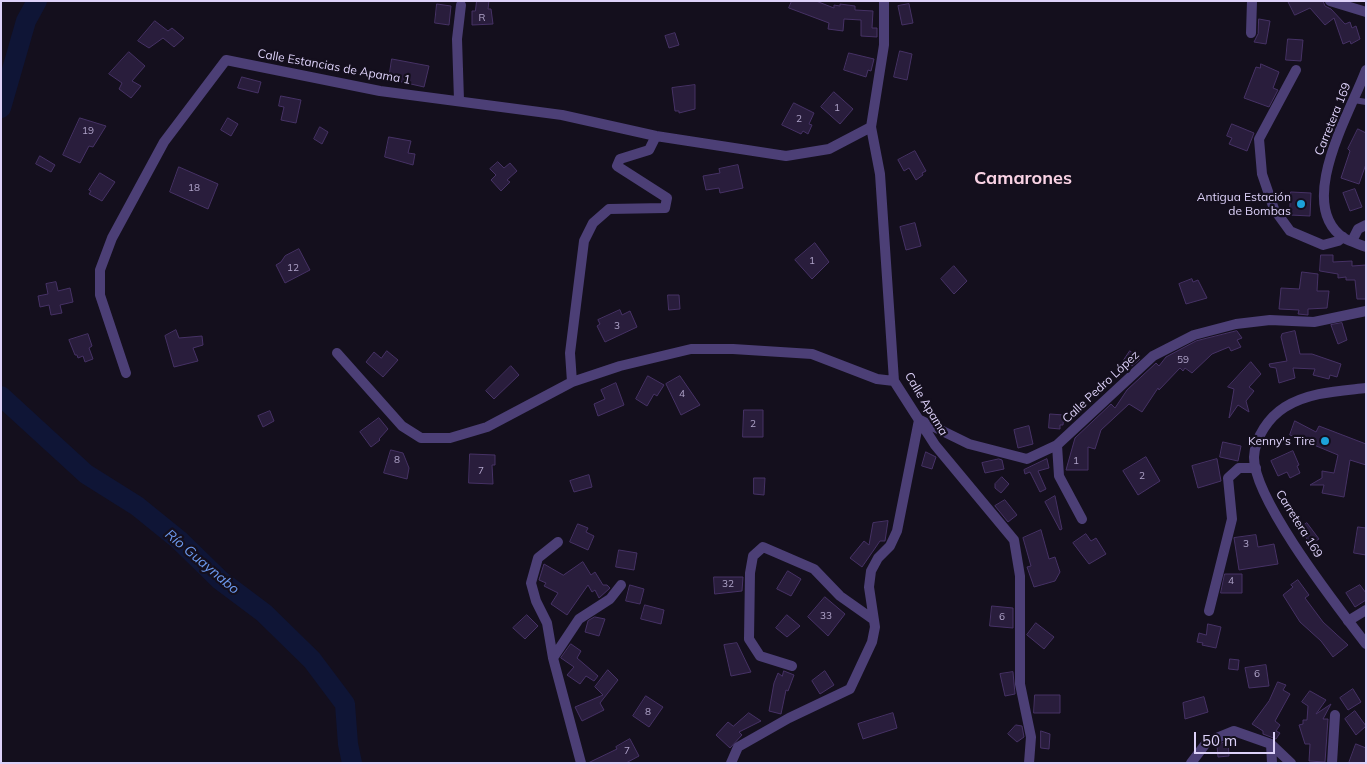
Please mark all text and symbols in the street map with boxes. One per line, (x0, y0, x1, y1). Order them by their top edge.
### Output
house number: R (479, 12, 485, 24)
street label: Calle Estancias de Apama 1 (256, 46, 412, 88)
street label: Carretera 169 (1312, 80, 1354, 158)
house number: 1 (834, 102, 840, 114)
house number: 2 (796, 113, 802, 125)
house number: 19 (82, 125, 94, 137)
district label: Camarones (974, 168, 1072, 190)
house number: 18 (188, 182, 200, 194)
place label: Antigua Estación de Bombas (1197, 190, 1291, 218)
marker: Antigua Estación de Bombas (1295, 198, 1307, 210)
house number: 1 (809, 255, 815, 267)
house number: 12 (287, 262, 299, 274)
house number: 3 (614, 320, 620, 332)
street label: Calle Pedro López (1060, 348, 1142, 426)
house number: 59 (1177, 354, 1189, 366)
street label: Calle Apama (901, 370, 951, 438)
house number: 4 (679, 388, 685, 400)
house number: 2 (750, 418, 756, 430)
place label: Kenny's Tire (1248, 434, 1315, 448)
marker: Kenny's Tire (1319, 435, 1331, 447)
house number: 8 (394, 454, 400, 466)
house number: 1 (1073, 455, 1079, 467)
house number: 7 (478, 465, 484, 477)
house number: 2 (1139, 470, 1145, 482)
street label: Carretera 169 (1272, 487, 1326, 561)
water label: Río Guaynabo (161, 526, 243, 598)
house number: 3 (1243, 538, 1249, 550)
house number: 4 (1228, 575, 1234, 587)
house number: 32 (722, 578, 734, 590)
house number: 33 (820, 610, 832, 622)
house number: 6 (999, 611, 1005, 623)
house number: 6 (1254, 668, 1260, 680)
house number: 8 (645, 706, 651, 718)
scale bar (1197, 722, 1278, 754)
text: 50 m (1202, 731, 1237, 750)
house number: 7 (624, 745, 630, 757)

